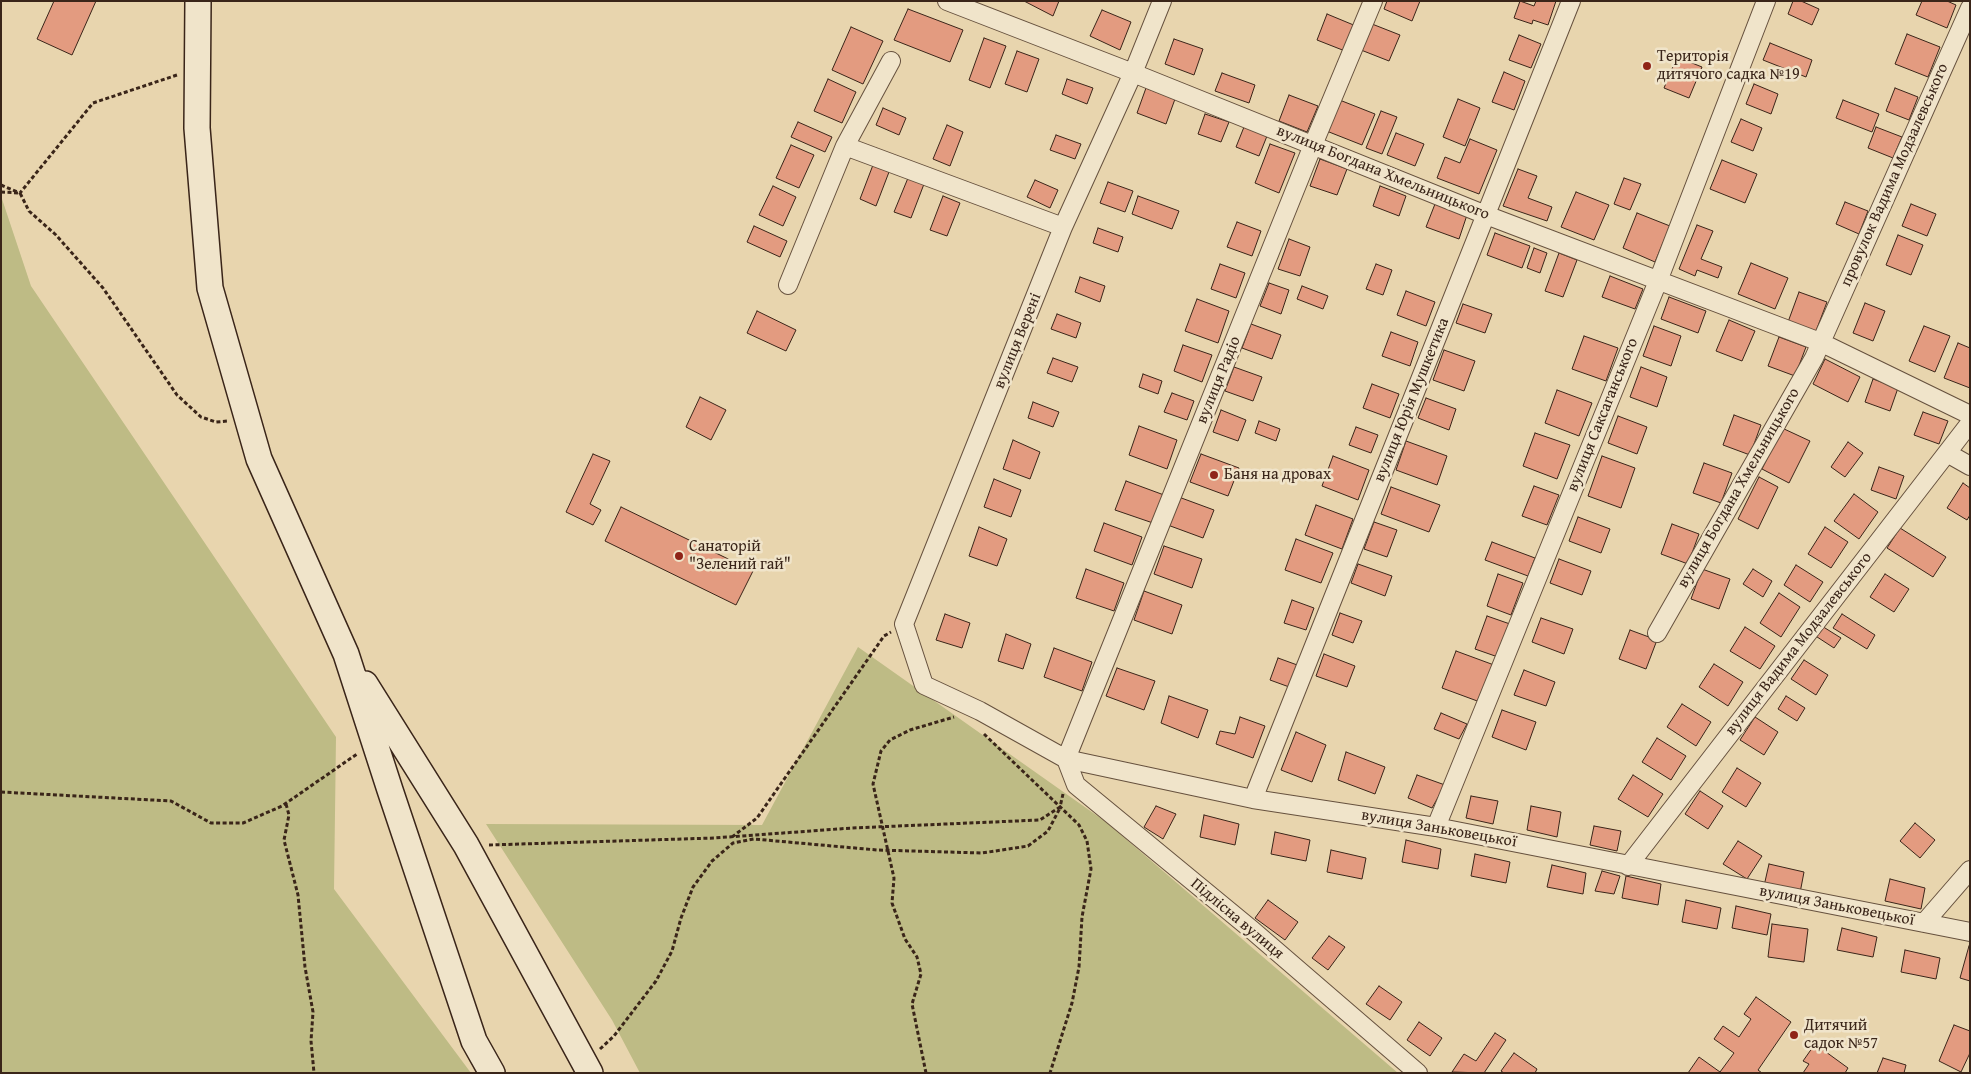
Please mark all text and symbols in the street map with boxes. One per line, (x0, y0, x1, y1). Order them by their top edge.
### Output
place label: Територія дитячого садка №19 (1657, 47, 1800, 85)
marker: Територія дитячого садка №19 (1641, 60, 1653, 72)
street label: провулок Вадима Модзалевського (1837, 60, 1953, 290)
street label: вулиця Богдана Хмельницького (1274, 121, 1492, 225)
street label: вулиця Верені (990, 290, 1046, 392)
street label: вулиця Юрія Мушкетика (1370, 315, 1454, 485)
street label: вулиця Радіо (1193, 333, 1245, 427)
street label: вулиця Саксаганського (1563, 335, 1643, 495)
street label: вулиця Богдана Хмельницького (1674, 385, 1804, 591)
place label: Баня на дровах (1224, 465, 1331, 485)
marker: Баня на дровах (1208, 469, 1220, 481)
place label: Санаторій "Зелений гай" (689, 537, 791, 575)
street label: вулиця Вадима Модзалевського (1722, 549, 1876, 739)
marker: Санаторій "Зелений гай" (673, 550, 685, 562)
street label: вулиця Заньковецької (1360, 806, 1518, 852)
street label: Підлісна вулиця (1186, 874, 1288, 964)
street label: вулиця Заньковецької (1758, 882, 1916, 930)
place label: Дитячий садок №57 (1804, 1016, 1878, 1054)
marker: Дитячий садок №57 (1788, 1029, 1800, 1041)

